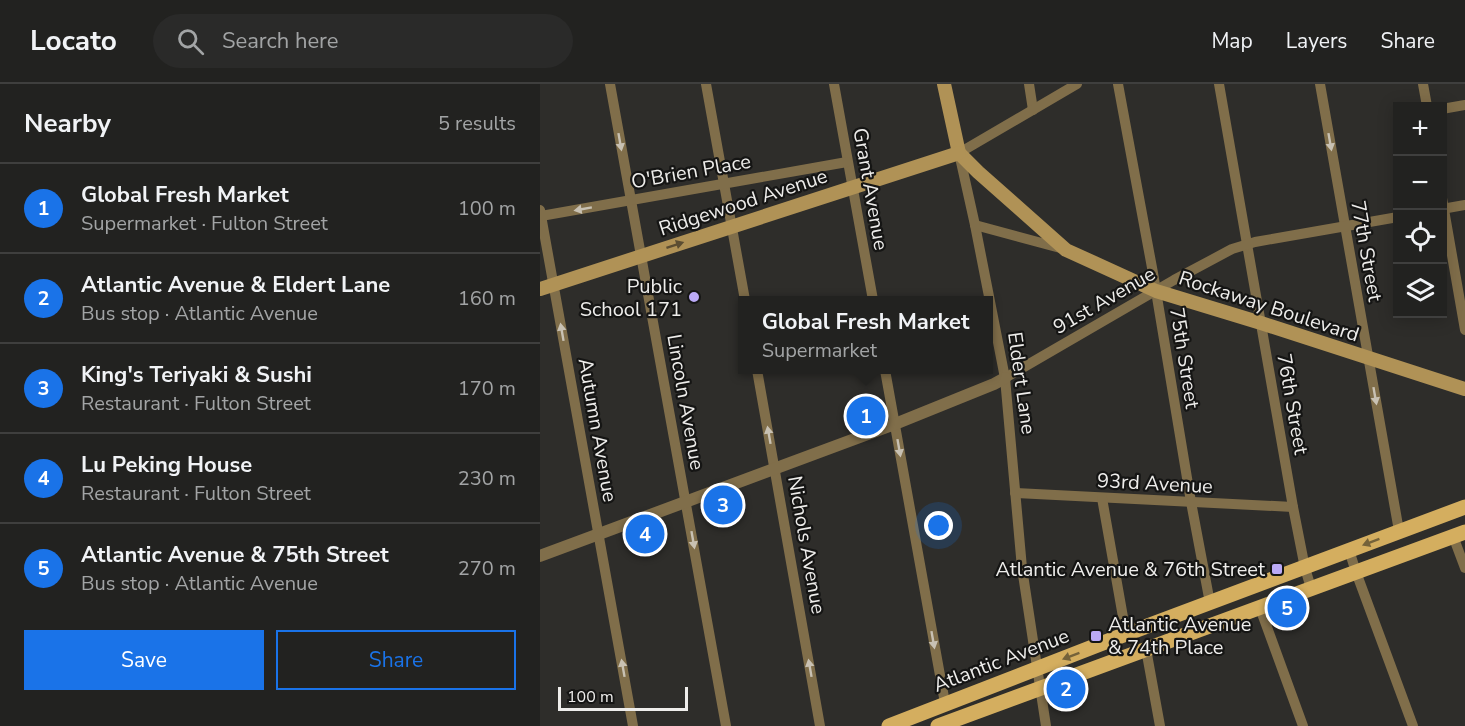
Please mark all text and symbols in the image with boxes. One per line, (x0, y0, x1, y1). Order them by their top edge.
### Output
search box (153, 14, 573, 68)
text: Locato (30, 22, 117, 60)
icon: search (174, 25, 207, 58)
text: Search here (222, 26, 339, 56)
text: Map (1211, 27, 1253, 55)
text: Layers (1286, 27, 1347, 55)
text: Share (1380, 27, 1435, 55)
map controls (1393, 102, 1447, 318)
button: + (1393, 102, 1447, 156)
text: Nearby (24, 106, 111, 141)
text: 5 results (438, 110, 516, 137)
street label: Grant Avenue (846, 126, 895, 252)
one-way arrow (616, 132, 625, 151)
one-way arrow (1326, 132, 1335, 151)
street label: O'Brien Place (629, 148, 753, 195)
button: − (1393, 156, 1447, 210)
street label: Ridgewood Avenue (655, 162, 831, 242)
text: Global Fresh Market (81, 180, 289, 210)
text: 1 (38, 195, 50, 222)
text: 100 m (458, 195, 516, 222)
street label: 77th Street (1344, 198, 1389, 305)
one-way arrow (573, 205, 592, 214)
text: Supermarket · Fulton Street (81, 210, 328, 237)
button: locate (1393, 210, 1447, 264)
one-way arrow (667, 240, 685, 249)
street label: 91st Avenue (1048, 260, 1160, 341)
button: layers (1393, 264, 1447, 318)
street label: Rockaway Boulevard (1175, 265, 1362, 348)
text: Atlantic Avenue & Eldert Lane (81, 270, 390, 300)
place label: Public School 171 (580, 273, 682, 323)
text: 2 (38, 285, 50, 312)
text: 160 m (458, 285, 516, 312)
marker: Public School 171 (687, 290, 701, 304)
popup (738, 296, 993, 374)
text: Bus stop · Atlantic Avenue (81, 300, 318, 327)
street label: 75th Street (1163, 306, 1206, 412)
text: Global Fresh Market (762, 307, 969, 337)
one-way arrow (557, 322, 566, 341)
street label: Eldert Lane (1001, 330, 1042, 436)
street label: Lincoln Avenue (660, 332, 711, 472)
text: Supermarket (762, 337, 877, 364)
street label: 76th Street (1270, 351, 1315, 458)
street label: Autumn Avenue (572, 356, 623, 504)
text: King's Teriyaki & Sushi (81, 360, 312, 390)
text: 3 (38, 375, 50, 402)
text: 170 m (458, 375, 516, 402)
one-way arrow (1371, 386, 1380, 405)
text: Restaurant · Fulton Street (81, 390, 311, 417)
pin: 1 (846, 394, 886, 438)
one-way arrow (764, 425, 773, 444)
one-way arrow (895, 438, 904, 457)
text: Lu Peking House (81, 450, 252, 480)
text: 4 (38, 465, 50, 492)
text: 230 m (458, 465, 516, 492)
street label: 93rd Avenue (1096, 467, 1214, 500)
street label: Nichols Avenue (781, 474, 832, 616)
text: Restaurant · Fulton Street (81, 480, 311, 507)
pin: 3 (704, 482, 742, 528)
your location (924, 511, 953, 540)
pin: 4 (626, 512, 664, 556)
one-way arrow (688, 531, 697, 550)
one-way arrow (1362, 538, 1380, 547)
text: Atlantic Avenue & 75th Street (81, 540, 389, 570)
text: 5 (38, 555, 50, 582)
text: 270 m (458, 555, 516, 582)
place label: Atlantic Avenue & 76th Street (995, 556, 1266, 583)
marker: Atlantic Avenue & 76th Street (1270, 562, 1284, 576)
text: Bus stop · Atlantic Avenue (81, 570, 318, 597)
pin: 5 (1268, 586, 1306, 630)
place label: Atlantic Avenue & 74th Place (1108, 611, 1251, 661)
street label: Atlantic Avenue (929, 622, 1073, 699)
marker: Atlantic Avenue & 74th Place (1089, 629, 1103, 643)
button: Save (24, 630, 264, 690)
button: Share (276, 630, 516, 690)
one-way arrow (929, 630, 938, 649)
one-way arrow (1061, 651, 1079, 661)
one-way arrow (618, 659, 627, 678)
one-way arrow (805, 659, 814, 678)
pin: 2 (1046, 666, 1086, 712)
scale bar (558, 684, 688, 712)
text: 100 m (567, 686, 614, 708)

